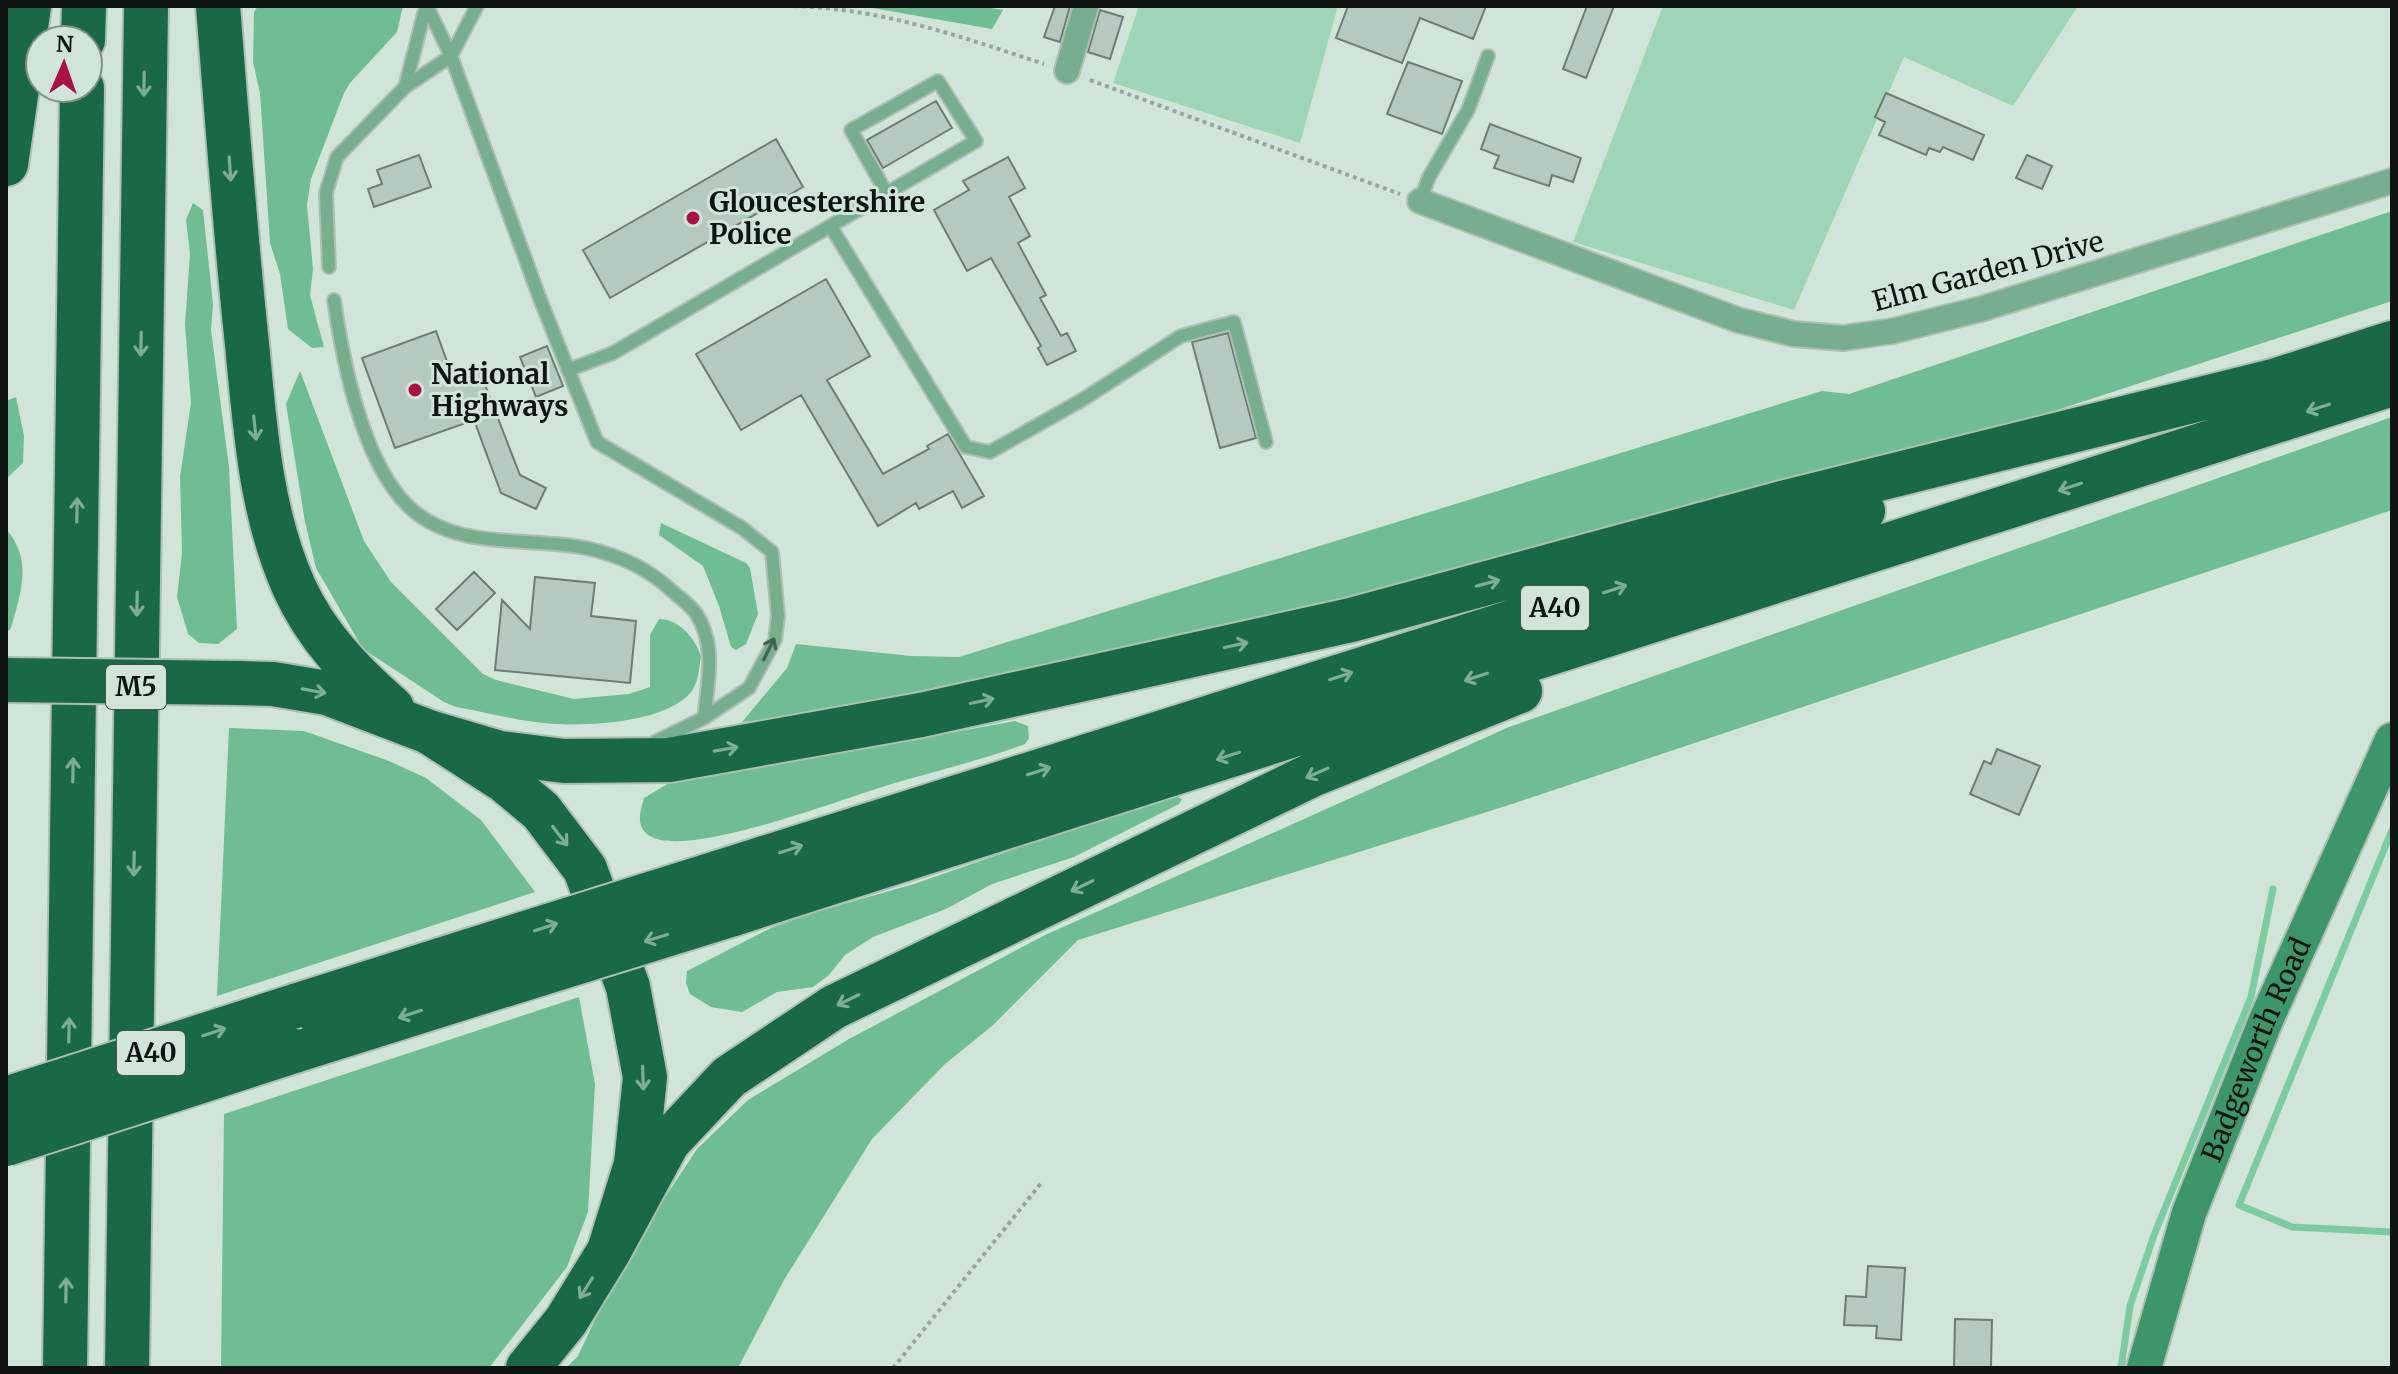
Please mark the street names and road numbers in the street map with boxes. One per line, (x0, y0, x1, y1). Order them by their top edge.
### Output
street label: Elm Garden Drive (1869, 223, 2107, 319)
road number: A40 (1521, 586, 1589, 630)
road number: M5 (106, 665, 166, 709)
street label: Badgeworth Road (2193, 932, 2319, 1167)
road number: A40 (117, 1031, 185, 1075)

